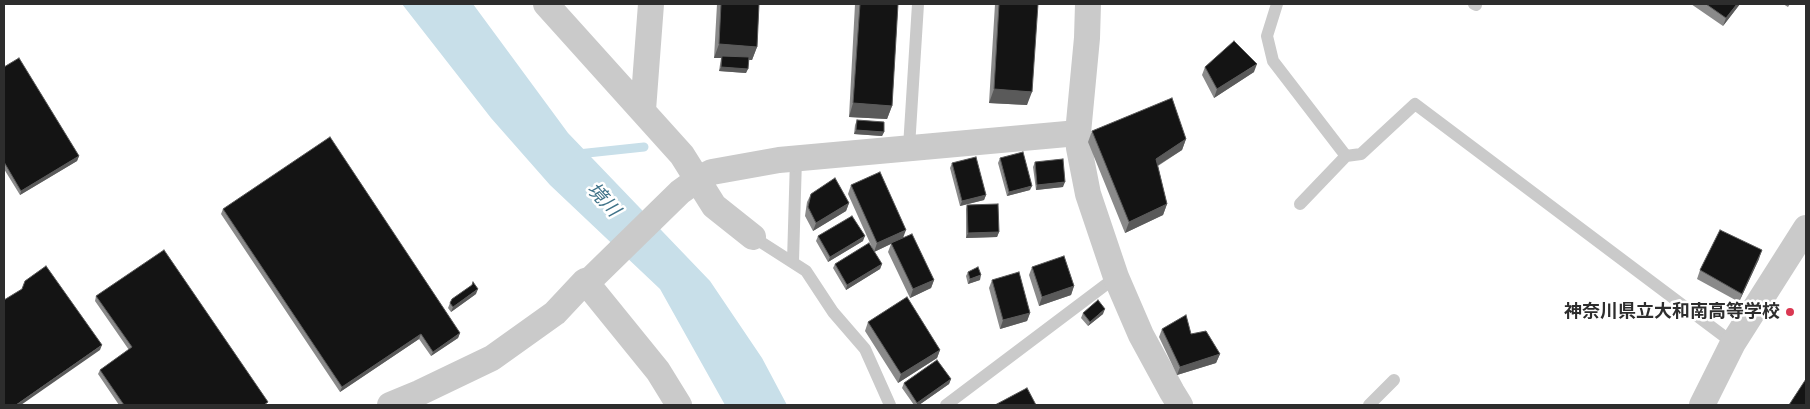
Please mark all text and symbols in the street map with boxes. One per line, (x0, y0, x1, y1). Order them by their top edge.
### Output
water label: 境川 (582, 178, 624, 222)
place label: 神奈川県立大和南高等学校 (1564, 301, 1780, 323)
marker: 神奈川県立大和南高等学校 (1784, 306, 1796, 318)

